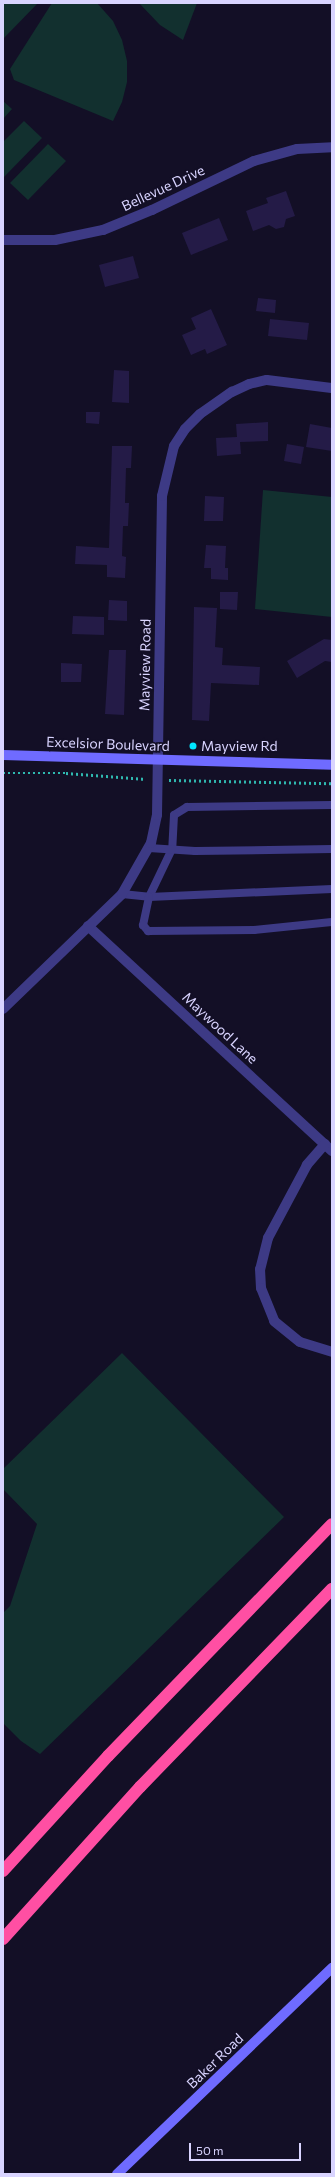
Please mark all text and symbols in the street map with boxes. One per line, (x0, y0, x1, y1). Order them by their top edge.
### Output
street label: Bellevue Drive (119, 161, 207, 215)
street label: Mayview Road (136, 619, 154, 711)
street label: Excelsior Boulevard (46, 733, 170, 755)
place label: Mayview Rd (201, 738, 278, 754)
marker: Mayview Rd (188, 741, 198, 751)
street label: Maywood Lane (179, 989, 261, 1067)
street label: Baker Road (183, 2030, 247, 2092)
scale bar (191, 2135, 303, 2161)
text: 50 m (196, 2143, 224, 2157)

